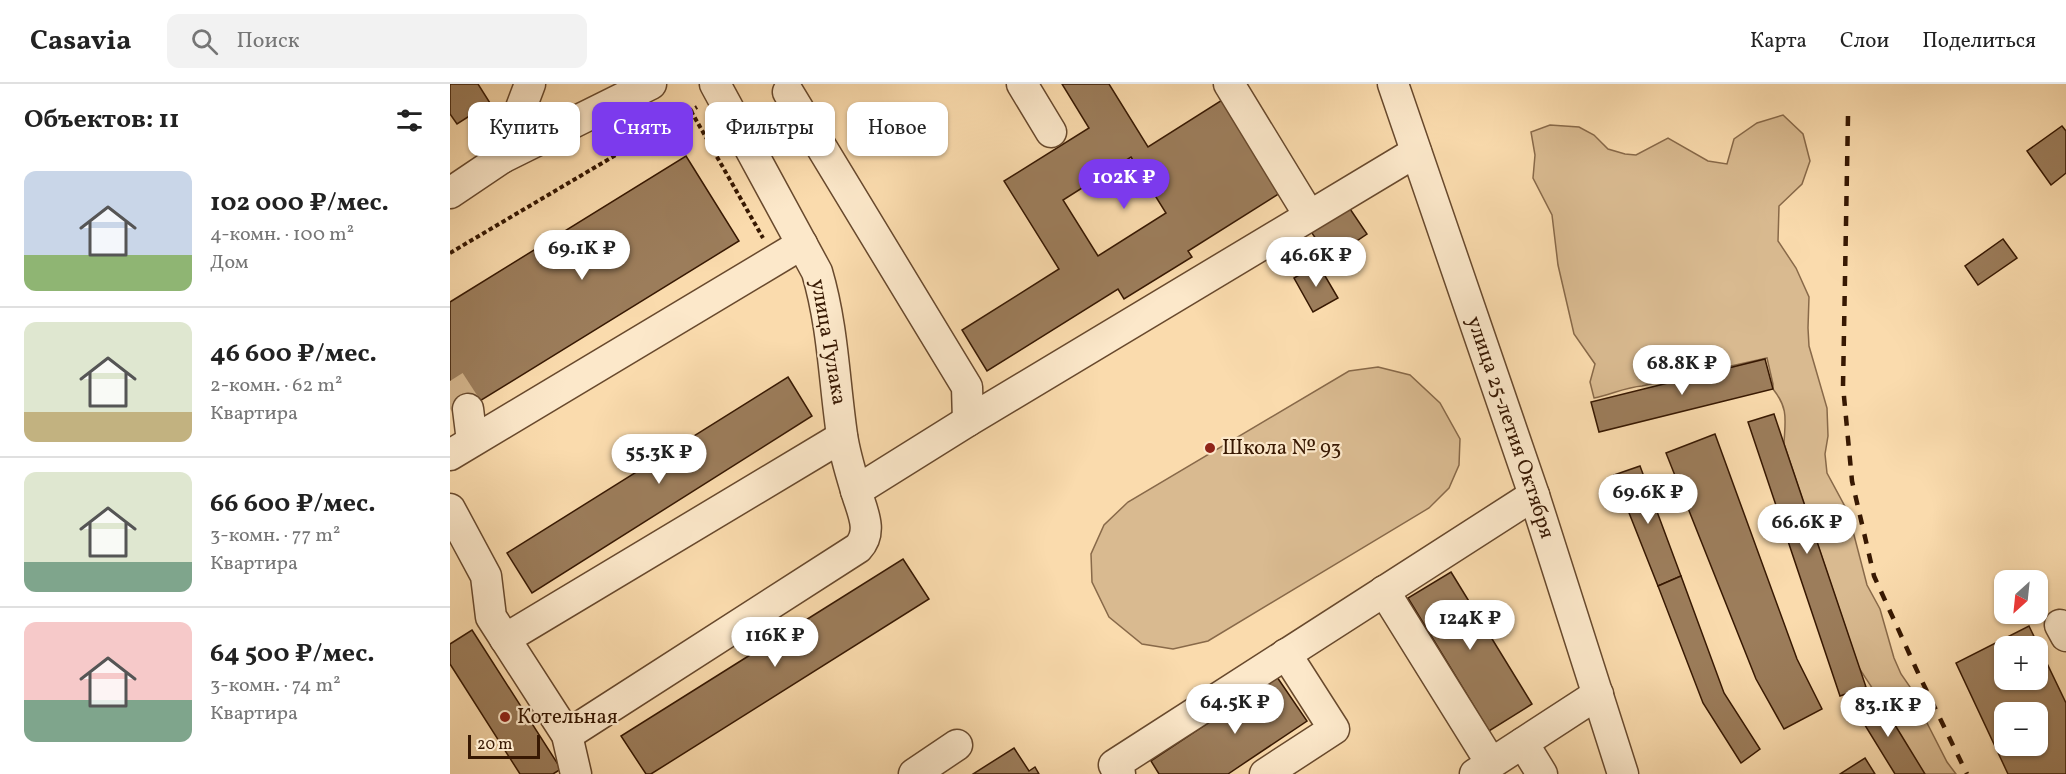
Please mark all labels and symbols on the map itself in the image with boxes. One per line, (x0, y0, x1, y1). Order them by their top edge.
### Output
pin: 102K ₽ (1075, 159, 1173, 210)
pin: 69.1K ₽ (527, 230, 637, 281)
pin: 46.6K ₽ (1261, 237, 1371, 288)
street label: улица Тулака (803, 277, 853, 407)
street label: улица 25-летия Октября (1459, 312, 1562, 542)
pin: 68.8K ₽ (1627, 345, 1737, 396)
pin: 55.3K ₽ (604, 434, 714, 485)
place label: Школа № 93 (1222, 434, 1341, 463)
marker: Школа № 93 (1203, 441, 1217, 455)
pin: 69.6K ₽ (1593, 474, 1703, 525)
pin: 66.6K ₽ (1752, 504, 1862, 555)
north arrow (1994, 570, 2048, 624)
pin: 124K ₽ (1421, 600, 1519, 651)
pin: 116K ₽ (726, 617, 824, 668)
pin: 64.5K ₽ (1180, 684, 1290, 735)
pin: 83.1K ₽ (1833, 687, 1943, 738)
place label: Котельная (517, 703, 618, 732)
marker: Котельная (498, 710, 512, 724)
scale bar (468, 732, 540, 760)

